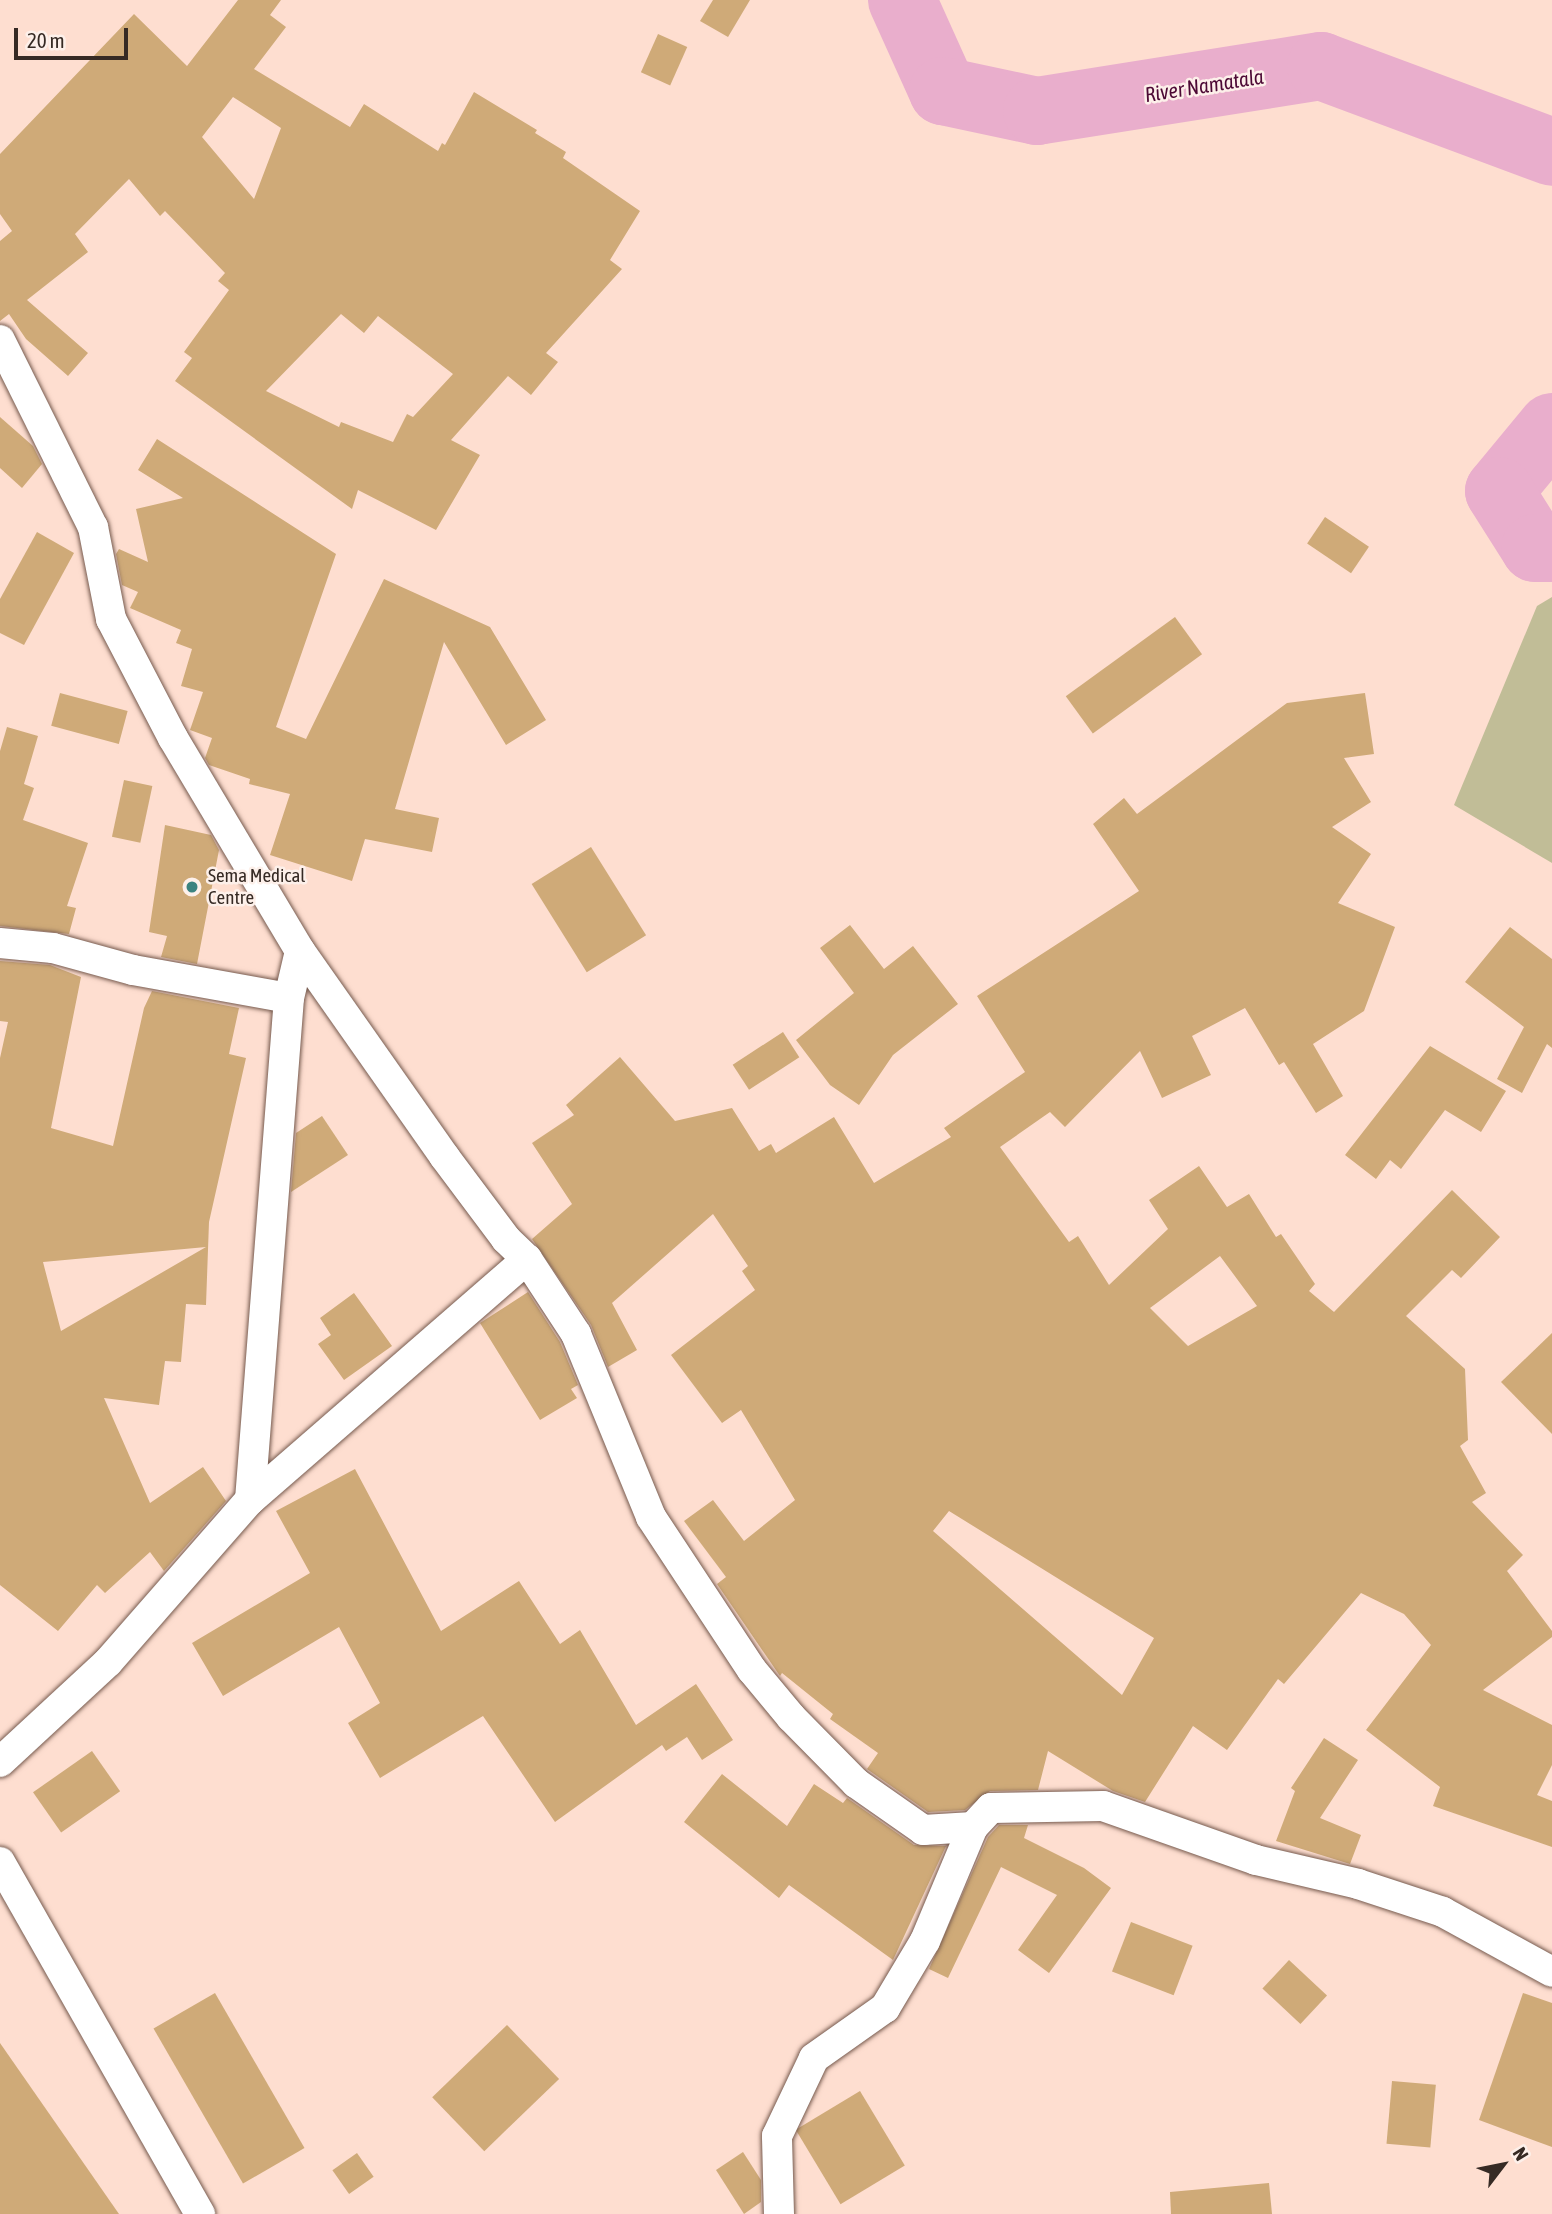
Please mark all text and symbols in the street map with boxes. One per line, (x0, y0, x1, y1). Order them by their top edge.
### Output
scale bar (18, 14, 131, 58)
text: 20 m (27, 28, 65, 52)
water label: River Namatala (1143, 63, 1265, 107)
place label: Sema Medical Centre (208, 865, 305, 909)
marker: Sema Medical Centre (182, 877, 202, 897)
north arrow (1468, 2130, 1538, 2200)
text: N (1509, 2143, 1533, 2164)

